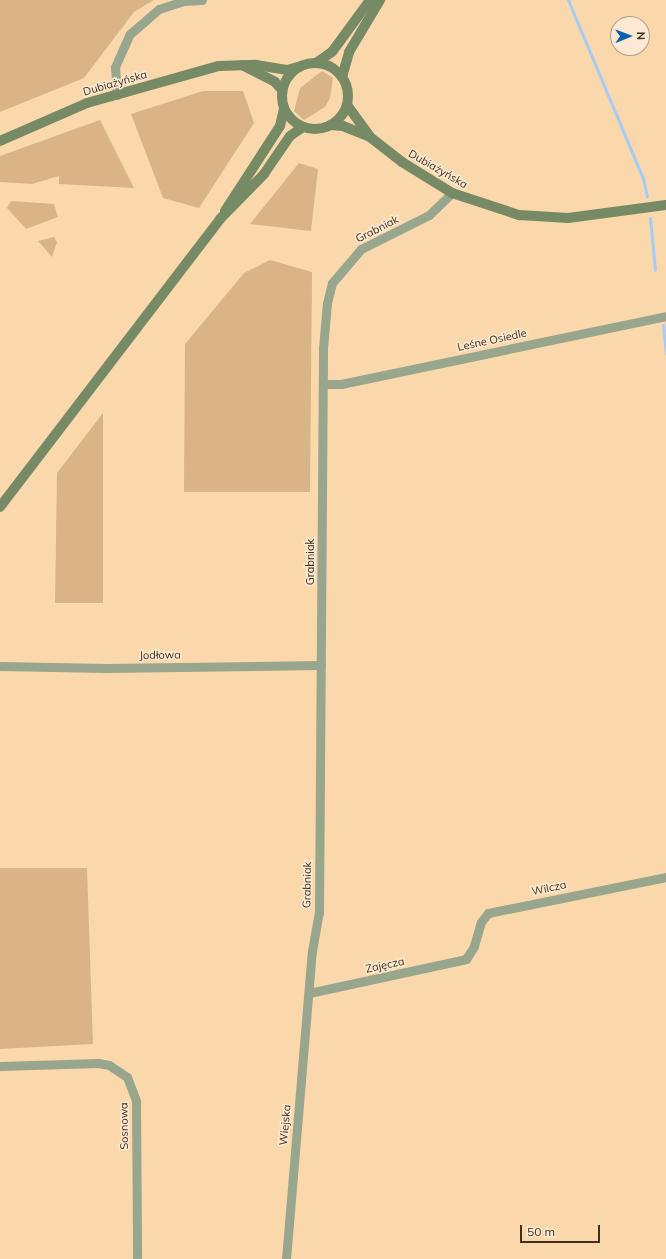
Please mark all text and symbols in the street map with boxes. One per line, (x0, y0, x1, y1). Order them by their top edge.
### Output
north arrow (610, 16, 650, 56)
text: N (634, 32, 648, 40)
street label: Dubiażyńska (81, 68, 149, 98)
street label: Dubiażyńska (406, 147, 470, 191)
street label: Grabniak (353, 213, 401, 245)
street label: Leśne Osiedle (456, 326, 528, 354)
street label: Grabniak (303, 539, 317, 585)
street label: Jodłowa (139, 648, 181, 662)
street label: Grabniak (300, 862, 314, 908)
street label: Wilcza (530, 878, 568, 898)
street label: Zajęcza (364, 954, 406, 976)
street label: Sosnowa (117, 1102, 131, 1150)
street label: Wiejska (277, 1104, 293, 1146)
scale bar (522, 1217, 602, 1243)
text: 50 m (527, 1224, 555, 1239)

